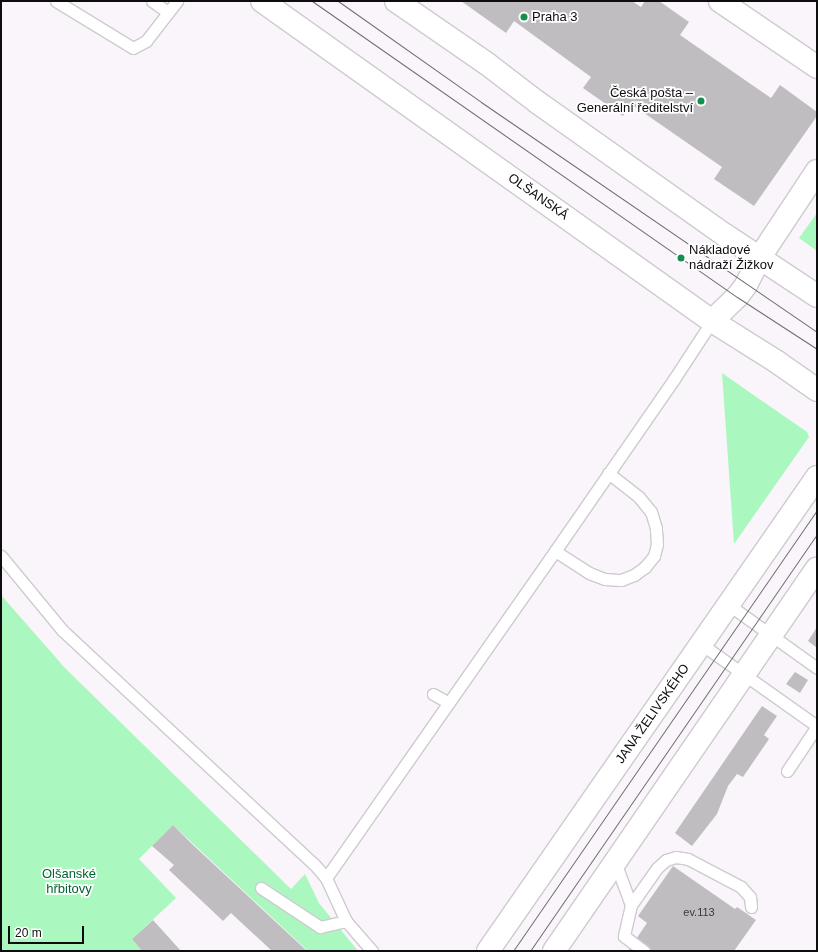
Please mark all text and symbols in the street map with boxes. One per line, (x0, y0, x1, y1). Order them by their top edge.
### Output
place label: Praha 3 (532, 9, 578, 25)
marker: Praha 3 (519, 12, 529, 22)
place label: Česká pošta – Generální ředitelství (577, 86, 693, 117)
marker: Česká pošta – Generální ředitelství (696, 96, 706, 106)
street label: OLŠANSKÁ (505, 171, 571, 223)
place label: Nákladové nádraží Žižkov (689, 243, 774, 274)
marker: Nákladové nádraží Žižkov (676, 253, 686, 263)
street label: JANA ŽELIVSKÉHO (613, 661, 693, 767)
park label: Olšanské hřbitovy (42, 867, 96, 898)
house number: ev.113 (683, 905, 715, 919)
scale bar (10, 918, 86, 944)
text: 20 m (15, 926, 42, 940)

